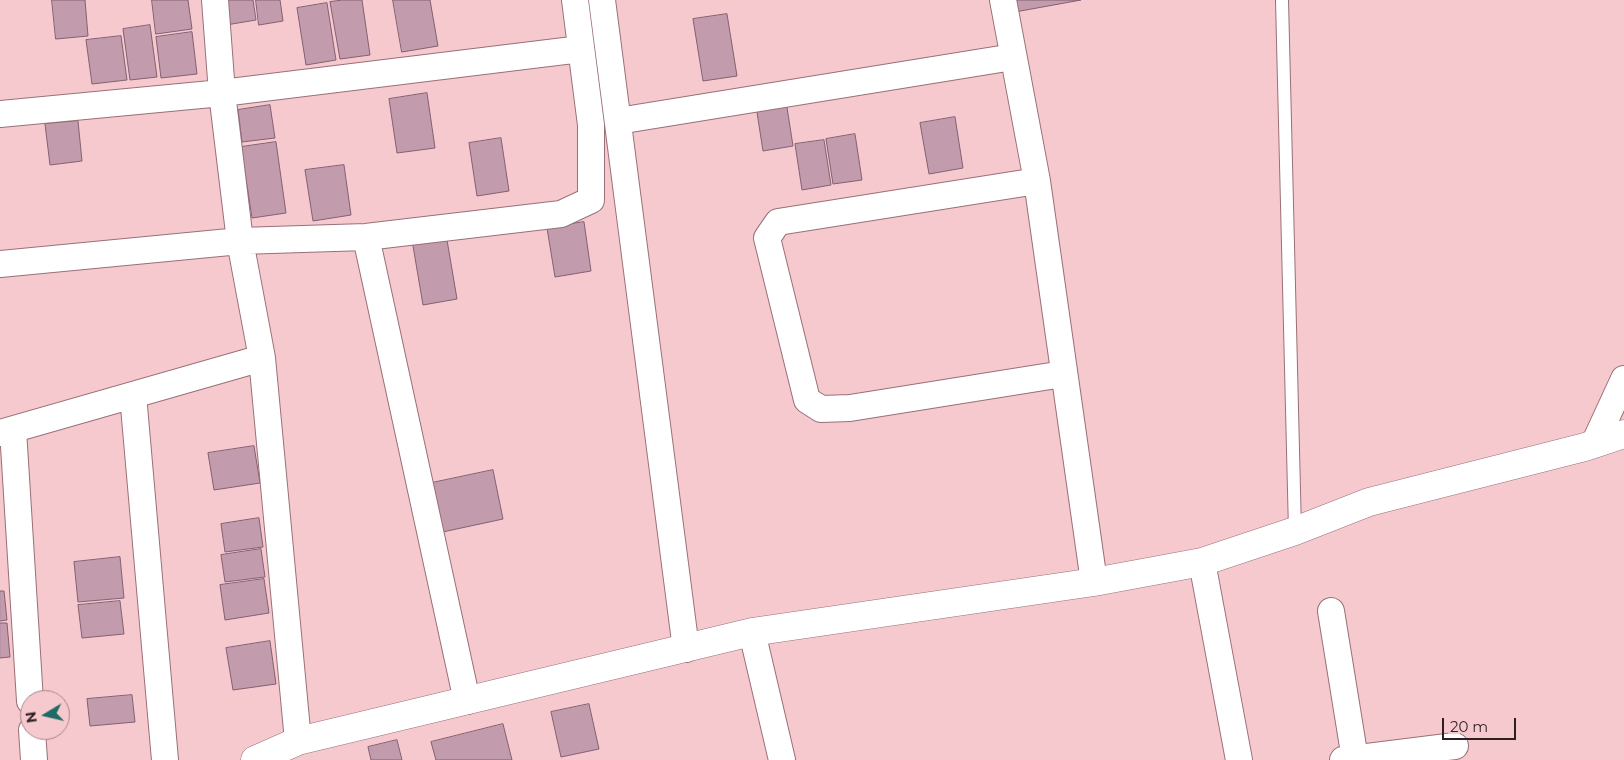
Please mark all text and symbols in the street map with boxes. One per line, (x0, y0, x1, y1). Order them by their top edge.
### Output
north arrow (20, 690, 70, 740)
scale bar (1444, 708, 1518, 740)
text: N (21, 710, 41, 724)
text: 20 m (1450, 717, 1488, 736)

